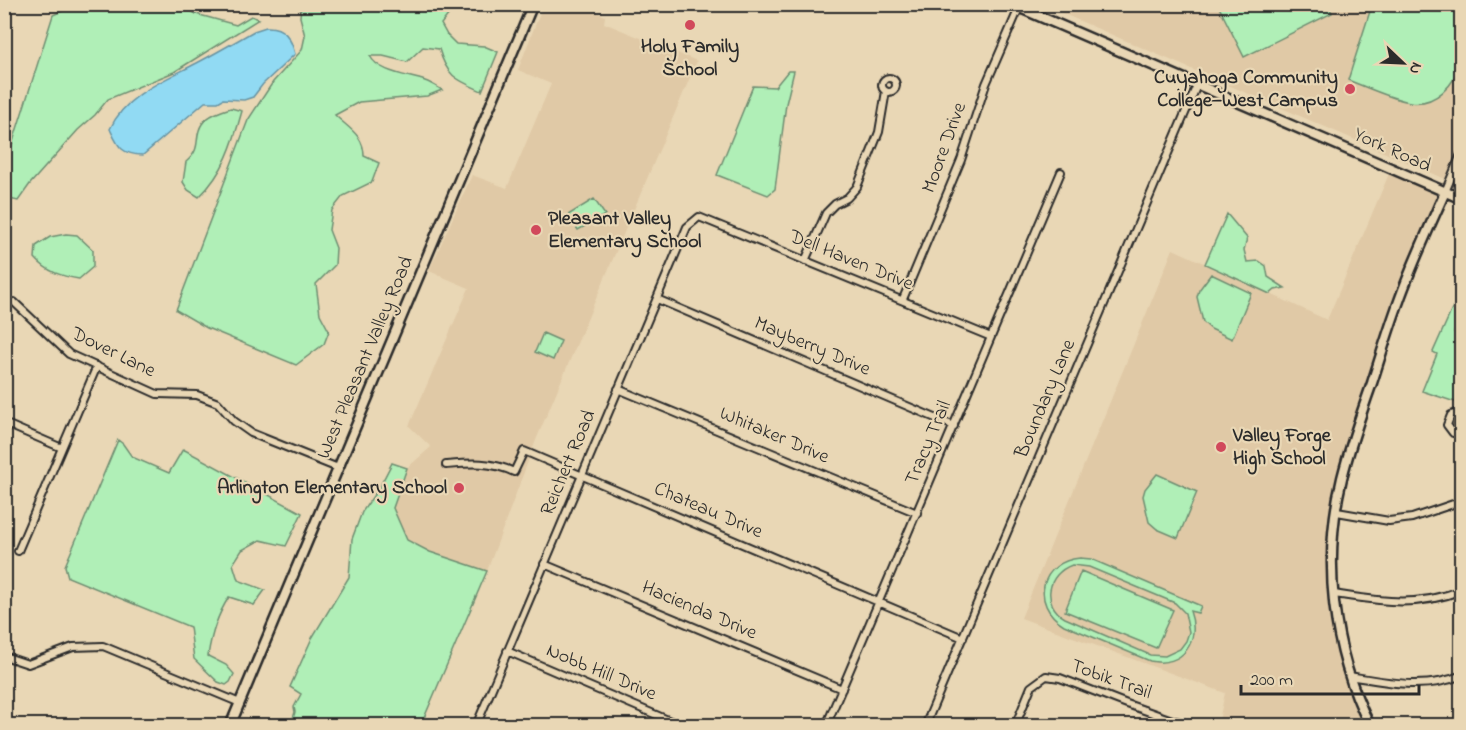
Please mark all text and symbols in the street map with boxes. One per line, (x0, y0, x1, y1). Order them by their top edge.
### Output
marker: Holy Family School (683, 18, 697, 32)
place label: Holy Family School (641, 33, 739, 85)
north arrow (1373, 33, 1433, 93)
text: N (1402, 58, 1428, 78)
place label: Cuyahoga Community College—West Campus (1154, 64, 1338, 117)
marker: Cuyahoga Community College—West Campus (1343, 82, 1357, 96)
street label: Moore Drive (915, 98, 975, 198)
street label: York Road (1348, 121, 1436, 181)
place label: Pleasant Valley Elementary School (548, 205, 701, 258)
marker: Pleasant Valley Elementary School (529, 223, 543, 237)
street label: Dell Haven Drive (784, 223, 918, 299)
street label: West Pleasant Valley Road (310, 252, 422, 464)
street label: Mayberry Drive (749, 309, 875, 385)
street label: Dover Lane (65, 320, 160, 386)
street label: Boundary Lane (1008, 335, 1084, 464)
street label: Tracy Trail (898, 396, 960, 490)
street label: Whitaker Drive (715, 400, 833, 472)
street label: Reichert Road (534, 406, 604, 520)
place label: Valley Forge High School (1232, 422, 1332, 475)
marker: Valley Forge High School (1214, 440, 1228, 454)
place label: Arlington Elementary School (217, 474, 447, 504)
street label: Chateau Drive (649, 475, 767, 547)
marker: Arlington Elementary School (452, 481, 466, 495)
street label: Hacienda Drive (637, 574, 761, 648)
street label: Nobb Hill Drive (541, 637, 661, 709)
street label: Tobik Trail (1067, 652, 1155, 708)
scale bar (1241, 658, 1420, 696)
text: 200 m (1250, 668, 1293, 694)

